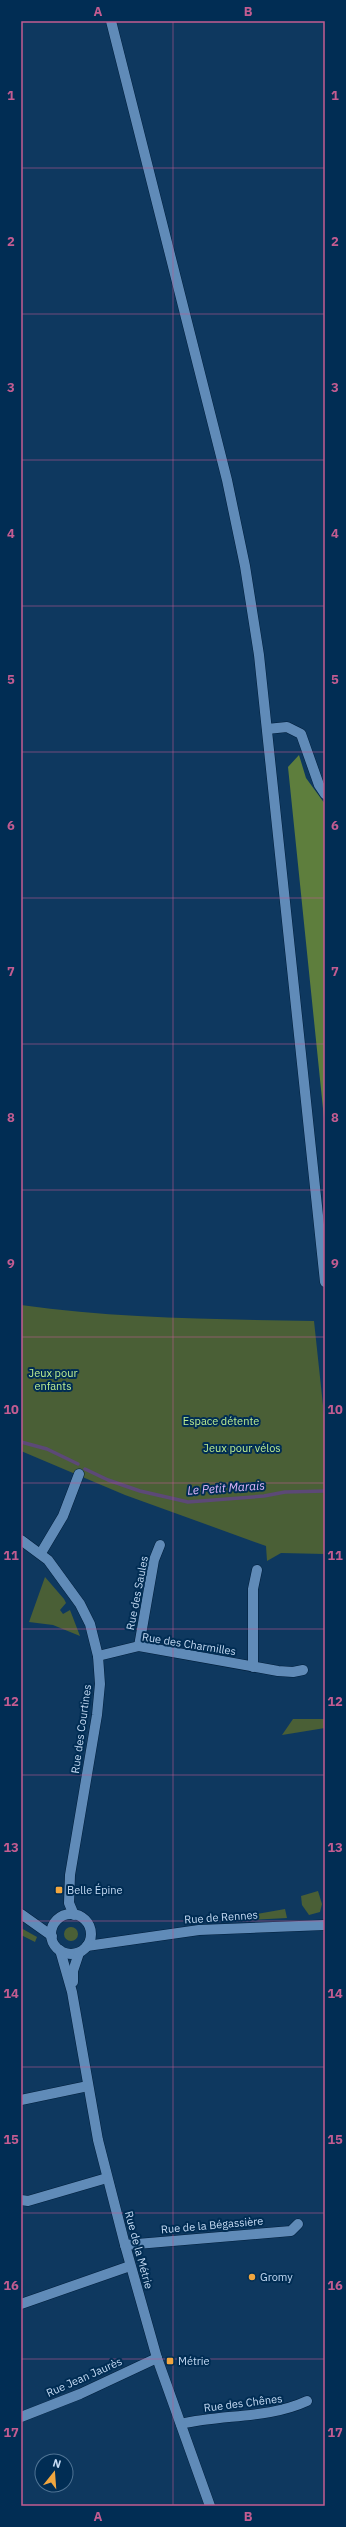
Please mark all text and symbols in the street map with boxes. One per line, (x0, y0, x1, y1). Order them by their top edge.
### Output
text: A (94, 3, 103, 20)
text: B (244, 3, 253, 20)
text: 1 (7, 87, 15, 104)
text: 1 (331, 87, 339, 104)
text: 2 (7, 233, 15, 250)
text: 2 (331, 233, 339, 250)
text: 3 (7, 379, 15, 396)
text: 3 (331, 379, 339, 396)
text: 4 (7, 525, 15, 542)
text: 4 (331, 525, 339, 542)
text: 5 (7, 671, 15, 688)
text: 5 (331, 671, 339, 688)
text: 6 (7, 817, 15, 834)
text: 6 (331, 817, 339, 834)
text: 7 (7, 963, 15, 980)
text: 7 (331, 963, 339, 980)
text: 8 (7, 1109, 15, 1126)
text: 8 (331, 1109, 339, 1126)
text: 9 (7, 1255, 15, 1272)
text: 9 (331, 1255, 339, 1272)
park label: Jeux pour enfants (29, 1366, 77, 1393)
text: 10 (3, 1401, 19, 1418)
text: 10 (327, 1401, 343, 1418)
park label: Espace détente (183, 1414, 259, 1428)
park label: Jeux pour vélos (203, 1441, 281, 1455)
water label: Le Petit Marais (187, 1477, 266, 1498)
text: 11 (3, 1547, 19, 1564)
text: 11 (327, 1547, 343, 1564)
street label: Rue des Saules (123, 1555, 151, 1631)
street label: Rue des Charmilles (141, 1630, 237, 1658)
street label: Rue des Courtines (68, 1684, 94, 1774)
text: 12 (3, 1693, 19, 1710)
text: 12 (327, 1693, 343, 1710)
text: 13 (3, 1839, 19, 1856)
text: 13 (327, 1839, 343, 1856)
place label: Belle Épine (67, 1883, 123, 1897)
marker: Belle Épine (54, 1885, 64, 1895)
street label: Rue de Rennes (184, 1907, 258, 1927)
text: 14 (3, 1985, 19, 2002)
text: 14 (327, 1985, 343, 2002)
text: 15 (3, 2131, 19, 2148)
text: 15 (327, 2131, 343, 2148)
street label: Rue de la Métrie (122, 2210, 156, 2290)
street label: Rue de la Bégassière (160, 2214, 264, 2236)
place label: Gromy (260, 2270, 293, 2284)
marker: Gromy (247, 2272, 257, 2282)
text: 16 (3, 2277, 19, 2294)
text: 16 (327, 2277, 343, 2294)
street label: Rue Jean Jaurès (44, 2354, 124, 2400)
place label: Métrie (178, 2354, 210, 2368)
marker: Métrie (165, 2356, 175, 2366)
street label: Rue des Chênes (203, 2391, 283, 2415)
text: 17 (3, 2424, 19, 2441)
text: 17 (327, 2424, 343, 2441)
north arrow (34, 2453, 74, 2493)
text: N (51, 2456, 63, 2471)
text: A (94, 2508, 103, 2525)
text: B (244, 2508, 253, 2525)

